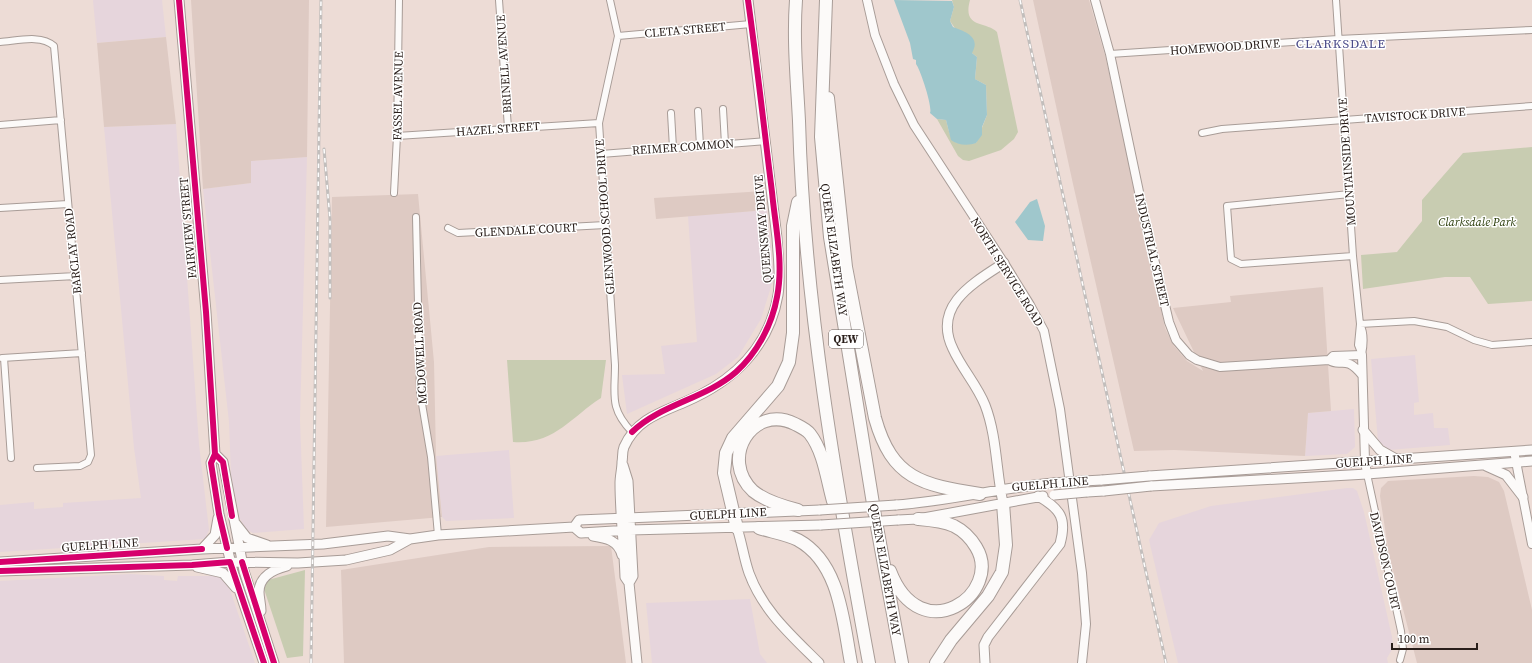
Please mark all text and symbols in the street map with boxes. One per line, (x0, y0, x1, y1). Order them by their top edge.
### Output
street label: BRINELL AVENUE (493, 14, 515, 114)
street label: CLETA STREET (644, 18, 727, 42)
street label: HOMEWOOD DRIVE (1169, 35, 1281, 59)
district label: CLARKSDALE (1296, 35, 1386, 52)
street label: FASSEL AVENUE (389, 51, 407, 141)
street label: MOUNTAINSIDE DRIVE (1335, 98, 1359, 226)
street label: TAVISTOCK DRIVE (1364, 103, 1466, 127)
street label: HAZEL STREET (456, 118, 541, 140)
street label: REIMER COMMON (631, 135, 735, 159)
street label: GLENWOOD SCHOOL DRIVE (592, 139, 618, 295)
street label: QUEENSWAY DRIVE (750, 174, 776, 284)
street label: FAIRVIEW STREET (176, 176, 200, 279)
street label: QUEEN ELIZABETH WAY (817, 182, 851, 318)
street label: INDUSTRIAL STREET (1131, 192, 1173, 309)
street label: BARCLAY ROAD (61, 207, 85, 295)
street label: NORTH SERVICE ROAD (967, 214, 1047, 330)
park label: Clarksdale Park (1438, 214, 1516, 230)
street label: GLENDALE COURT (474, 219, 578, 241)
street label: MCDOWELL ROAD (409, 301, 431, 405)
road number: QEW (829, 330, 863, 348)
street label: GUELPH LINE (1335, 450, 1413, 472)
street label: GUELPH LINE (1011, 473, 1089, 495)
street label: QUEEN ELIZABETH WAY (865, 503, 905, 638)
street label: GUELPH LINE (689, 504, 767, 524)
street label: DAVIDSON COURT (1366, 510, 1404, 612)
street label: GUELPH LINE (61, 534, 139, 556)
scale bar (1392, 625, 1477, 651)
text: 100 m (1398, 631, 1430, 647)

